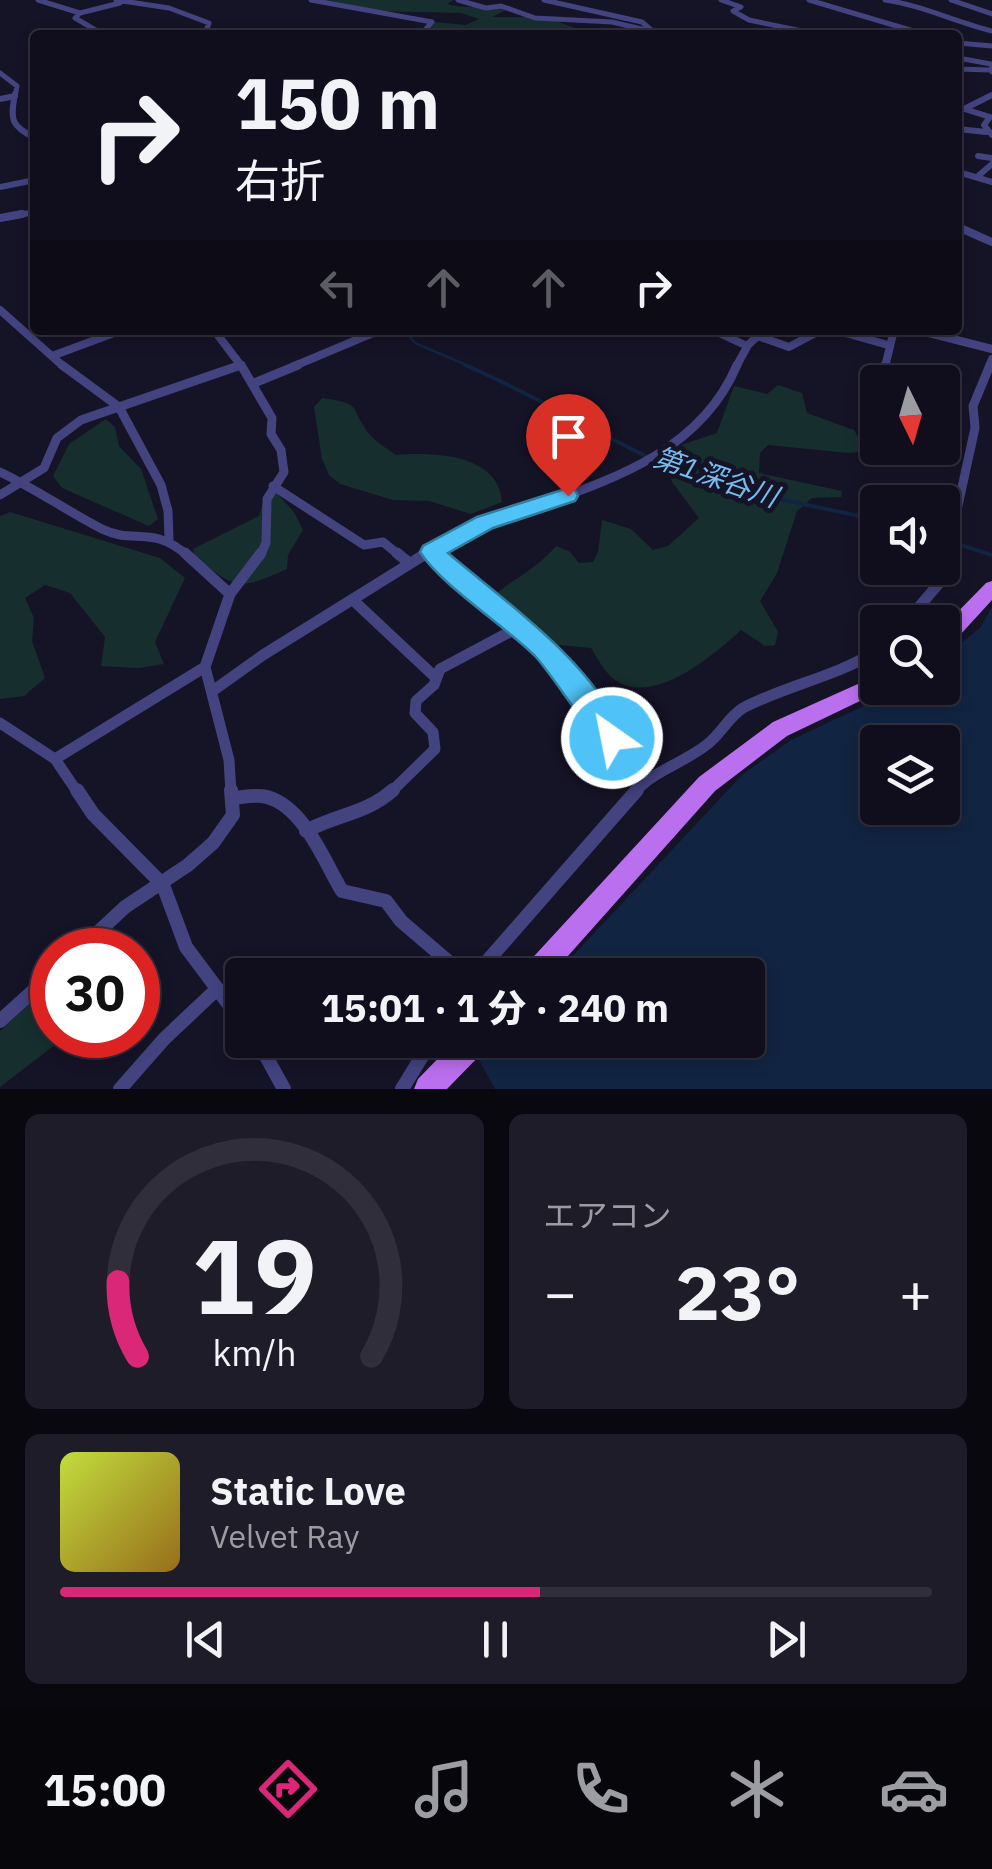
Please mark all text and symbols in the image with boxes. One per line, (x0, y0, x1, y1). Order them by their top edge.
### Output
text: 150 m (235, 57, 440, 148)
icon: right (70, 70, 200, 200)
text: 右折 (235, 151, 325, 209)
icon: left (311, 260, 366, 315)
icon: ahead (416, 260, 471, 315)
icon: ahead (521, 260, 576, 315)
icon: right (626, 260, 681, 315)
north arrow (860, 365, 960, 465)
map controls (860, 365, 960, 825)
pin (526, 394, 611, 497)
icon: arrive (541, 409, 596, 464)
water label: 第1深谷川 (649, 438, 786, 516)
button: sound (860, 485, 960, 585)
button: search (860, 605, 960, 705)
position arrow (560, 686, 664, 790)
button: layers (860, 725, 960, 825)
speed limit sign: 30 (30, 928, 160, 1058)
text: 15:01 · 1 分 · 240 m (321, 983, 669, 1032)
text: エアコン (544, 1194, 672, 1236)
text: 19 (192, 1207, 317, 1343)
text: 23° (675, 1243, 800, 1341)
text: − (544, 1257, 577, 1328)
text: + (899, 1257, 932, 1328)
text: km/h (212, 1329, 296, 1376)
text: Static Love (210, 1466, 406, 1515)
text: Velvet Ray (210, 1515, 359, 1557)
icon: previous (178, 1612, 233, 1667)
icon: pause (468, 1612, 523, 1667)
icon: next (759, 1612, 814, 1667)
icon: directions (253, 1754, 323, 1824)
icon: music (409, 1754, 479, 1824)
icon: phone (566, 1754, 636, 1824)
icon: climate (722, 1754, 792, 1824)
icon: car (879, 1754, 949, 1824)
text: 15:00 (43, 1760, 166, 1818)

